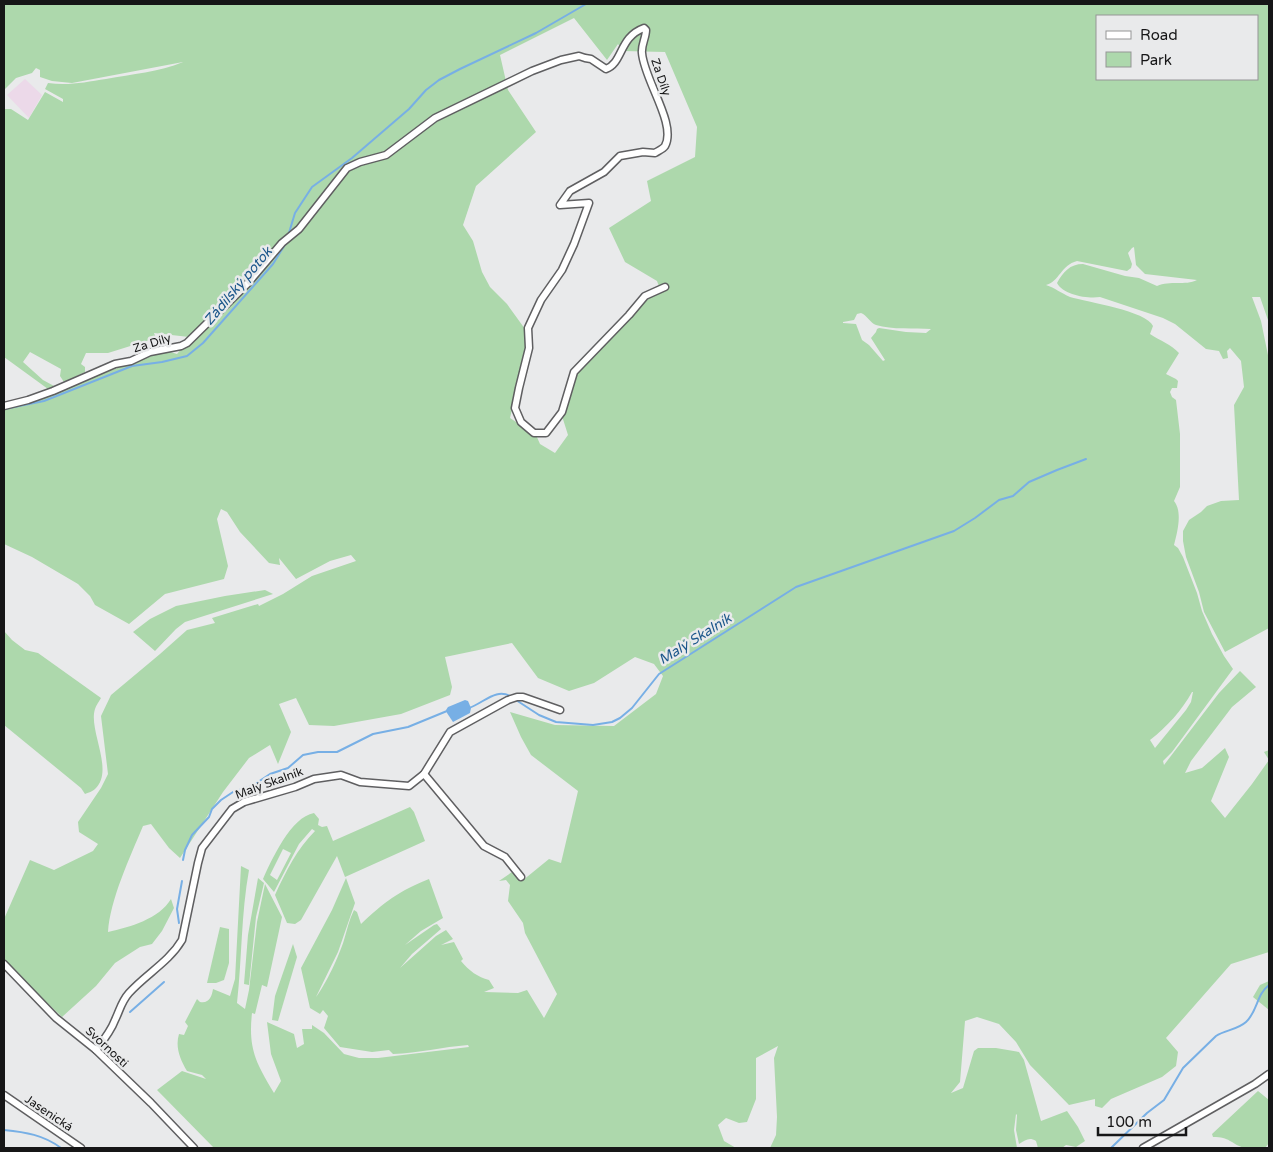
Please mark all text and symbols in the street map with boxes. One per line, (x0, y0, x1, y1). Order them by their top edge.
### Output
legend (1096, 15, 1258, 80)
text: Road (1140, 26, 1178, 44)
text: Park (1140, 51, 1172, 69)
street label: Za Díly (648, 56, 674, 98)
water label: Zádilský potok (200, 242, 277, 329)
street label: Za Díly (131, 330, 173, 355)
water label: Malý Skalník (655, 609, 736, 668)
street label: Malý Skalník (233, 764, 305, 802)
street label: Svornosti (83, 1024, 131, 1070)
street label: Jasenická (22, 1092, 76, 1134)
scale bar (1098, 1104, 1186, 1136)
text: 100 m (1106, 1113, 1152, 1131)

